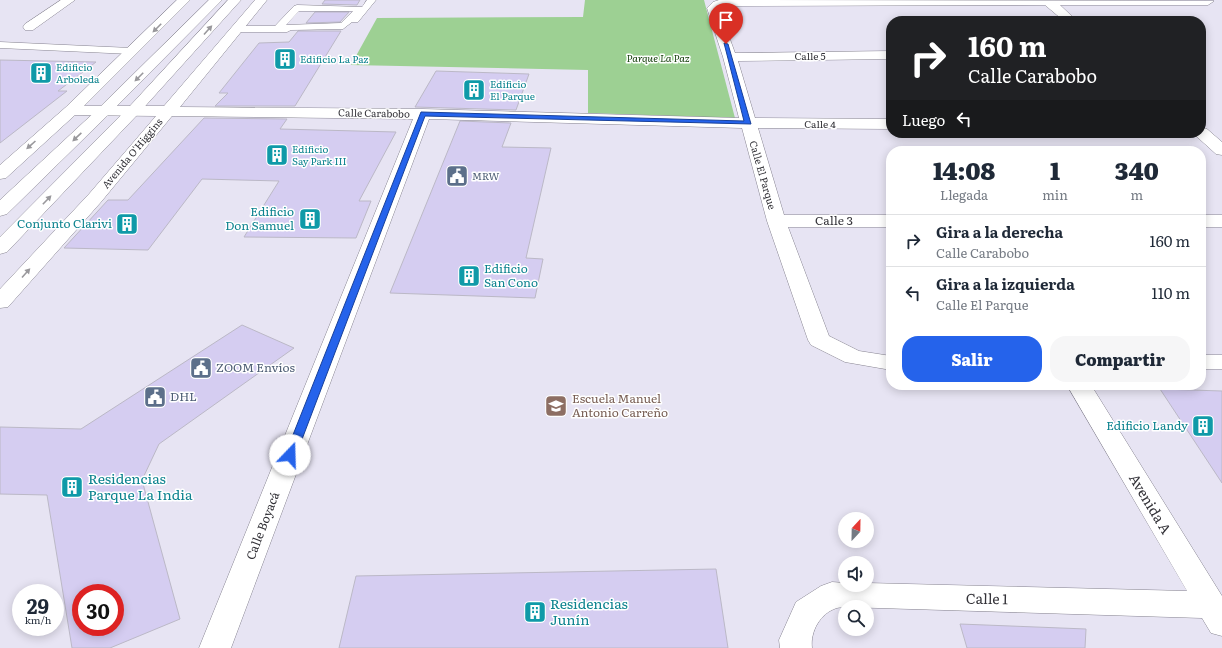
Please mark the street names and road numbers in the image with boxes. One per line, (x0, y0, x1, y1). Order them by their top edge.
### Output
street label: Calle 5 (794, 48, 826, 63)
street label: Calle Carabobo (338, 104, 410, 121)
street label: Avenida O'Higgins (98, 114, 166, 191)
street label: Calle 4 (804, 116, 836, 131)
street label: Calle El Parque (746, 139, 780, 211)
street label: Calle 3 (815, 211, 853, 229)
street label: Avenida A (1125, 470, 1177, 538)
street label: Calle Boyacá (241, 488, 283, 562)
street label: Calle 1 (966, 588, 1009, 608)

